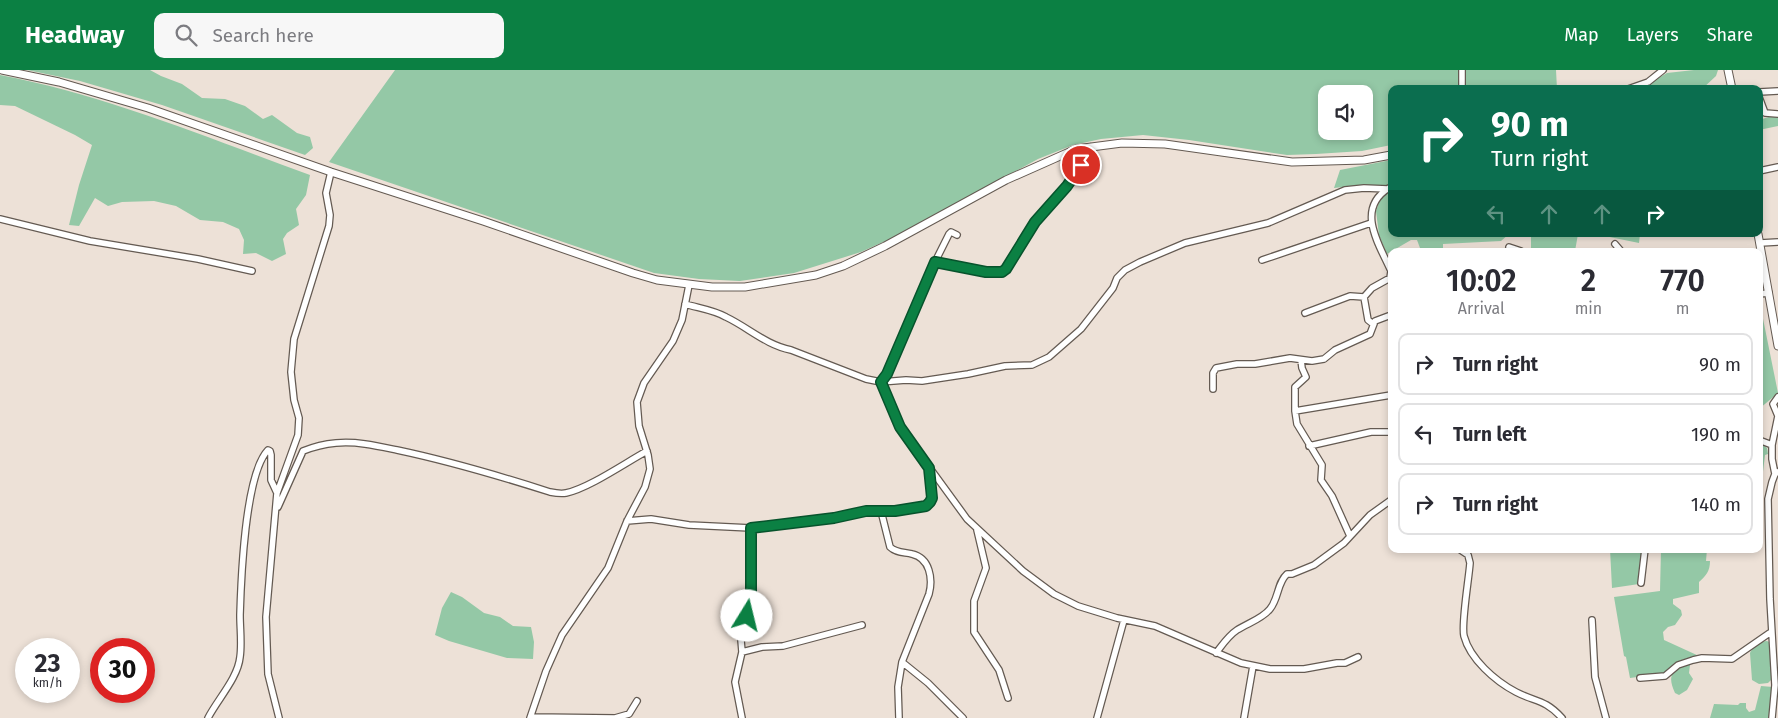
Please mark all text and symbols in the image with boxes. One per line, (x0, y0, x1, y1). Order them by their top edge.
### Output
search box (154, 13, 504, 58)
text: Headway (25, 21, 124, 49)
icon: search (172, 21, 200, 49)
text: Search here (212, 24, 314, 47)
text: Map (1564, 24, 1599, 46)
text: Layers (1627, 24, 1679, 46)
text: Share (1707, 24, 1753, 46)
map controls (1318, 85, 1373, 140)
button: sound (1318, 85, 1373, 140)
text: 90 m (1491, 103, 1569, 145)
icon: right (1408, 105, 1473, 170)
pin (1060, 144, 1102, 186)
text: Turn right (1491, 145, 1588, 172)
icon: arrive (1067, 151, 1095, 179)
icon: left (1482, 200, 1510, 228)
icon: ahead (1535, 200, 1563, 228)
icon: ahead (1588, 200, 1616, 228)
icon: right (1641, 200, 1669, 228)
text: 10:02 (1446, 263, 1517, 299)
text: 2 (1581, 263, 1596, 299)
text: 770 (1660, 263, 1705, 299)
text: Arrival (1458, 299, 1505, 318)
text: min (1575, 299, 1602, 318)
text: m (1676, 299, 1689, 318)
icon: right (1410, 350, 1438, 378)
text: Turn right (1453, 353, 1538, 376)
text: 90 m (1699, 353, 1741, 376)
icon: left (1410, 420, 1438, 448)
text: Turn left (1453, 423, 1527, 446)
text: 190 m (1691, 423, 1741, 446)
icon: right (1410, 490, 1438, 518)
text: Turn right (1453, 493, 1538, 516)
text: 140 m (1691, 493, 1741, 516)
position arrow (720, 589, 772, 641)
speed limit sign: 30 (90, 638, 155, 703)
text: 23 (35, 649, 60, 679)
text: km/h (33, 676, 62, 690)

